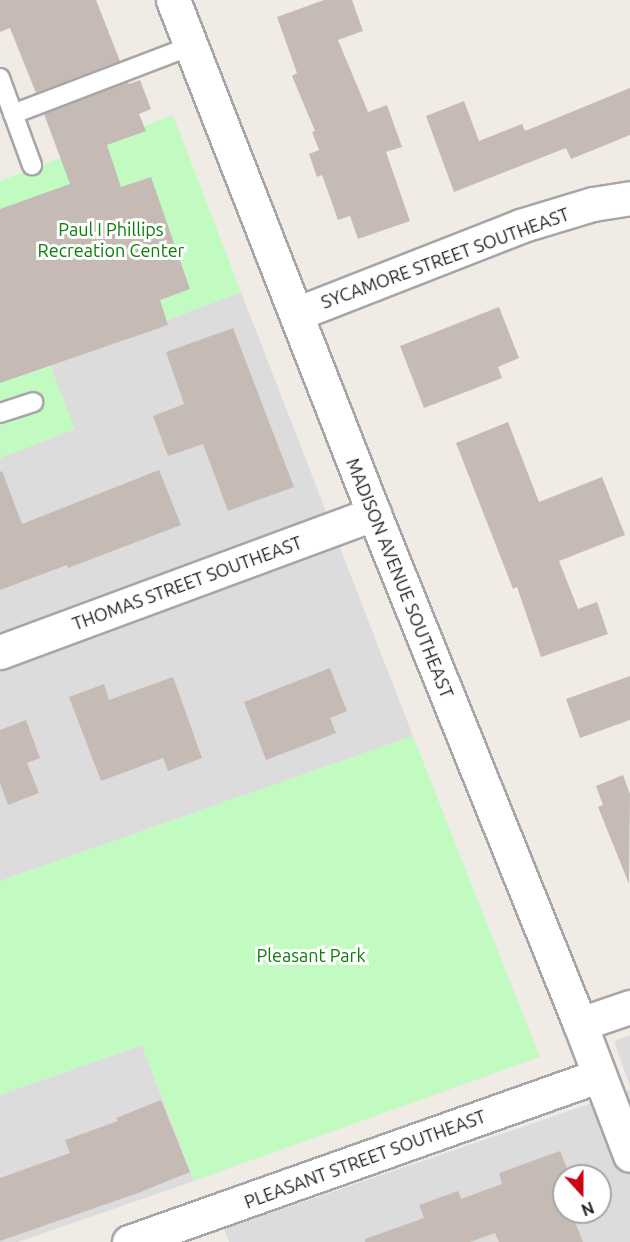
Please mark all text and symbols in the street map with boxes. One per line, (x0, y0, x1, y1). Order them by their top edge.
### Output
street label: SYCAMORE STREET SOUTHEAST (318, 203, 572, 313)
park label: Paul I Phillips Recreation Center (38, 219, 184, 262)
street label: MADISON AVENUE SOUTHEAST (342, 455, 458, 701)
street label: THOMAS STREET SOUTHEAST (69, 531, 305, 635)
park label: Pleasant Park (257, 944, 365, 966)
street label: PLEASANT STREET SOUTHEAST (241, 1105, 489, 1213)
north arrow (552, 1164, 612, 1224)
text: N (579, 1198, 597, 1219)

